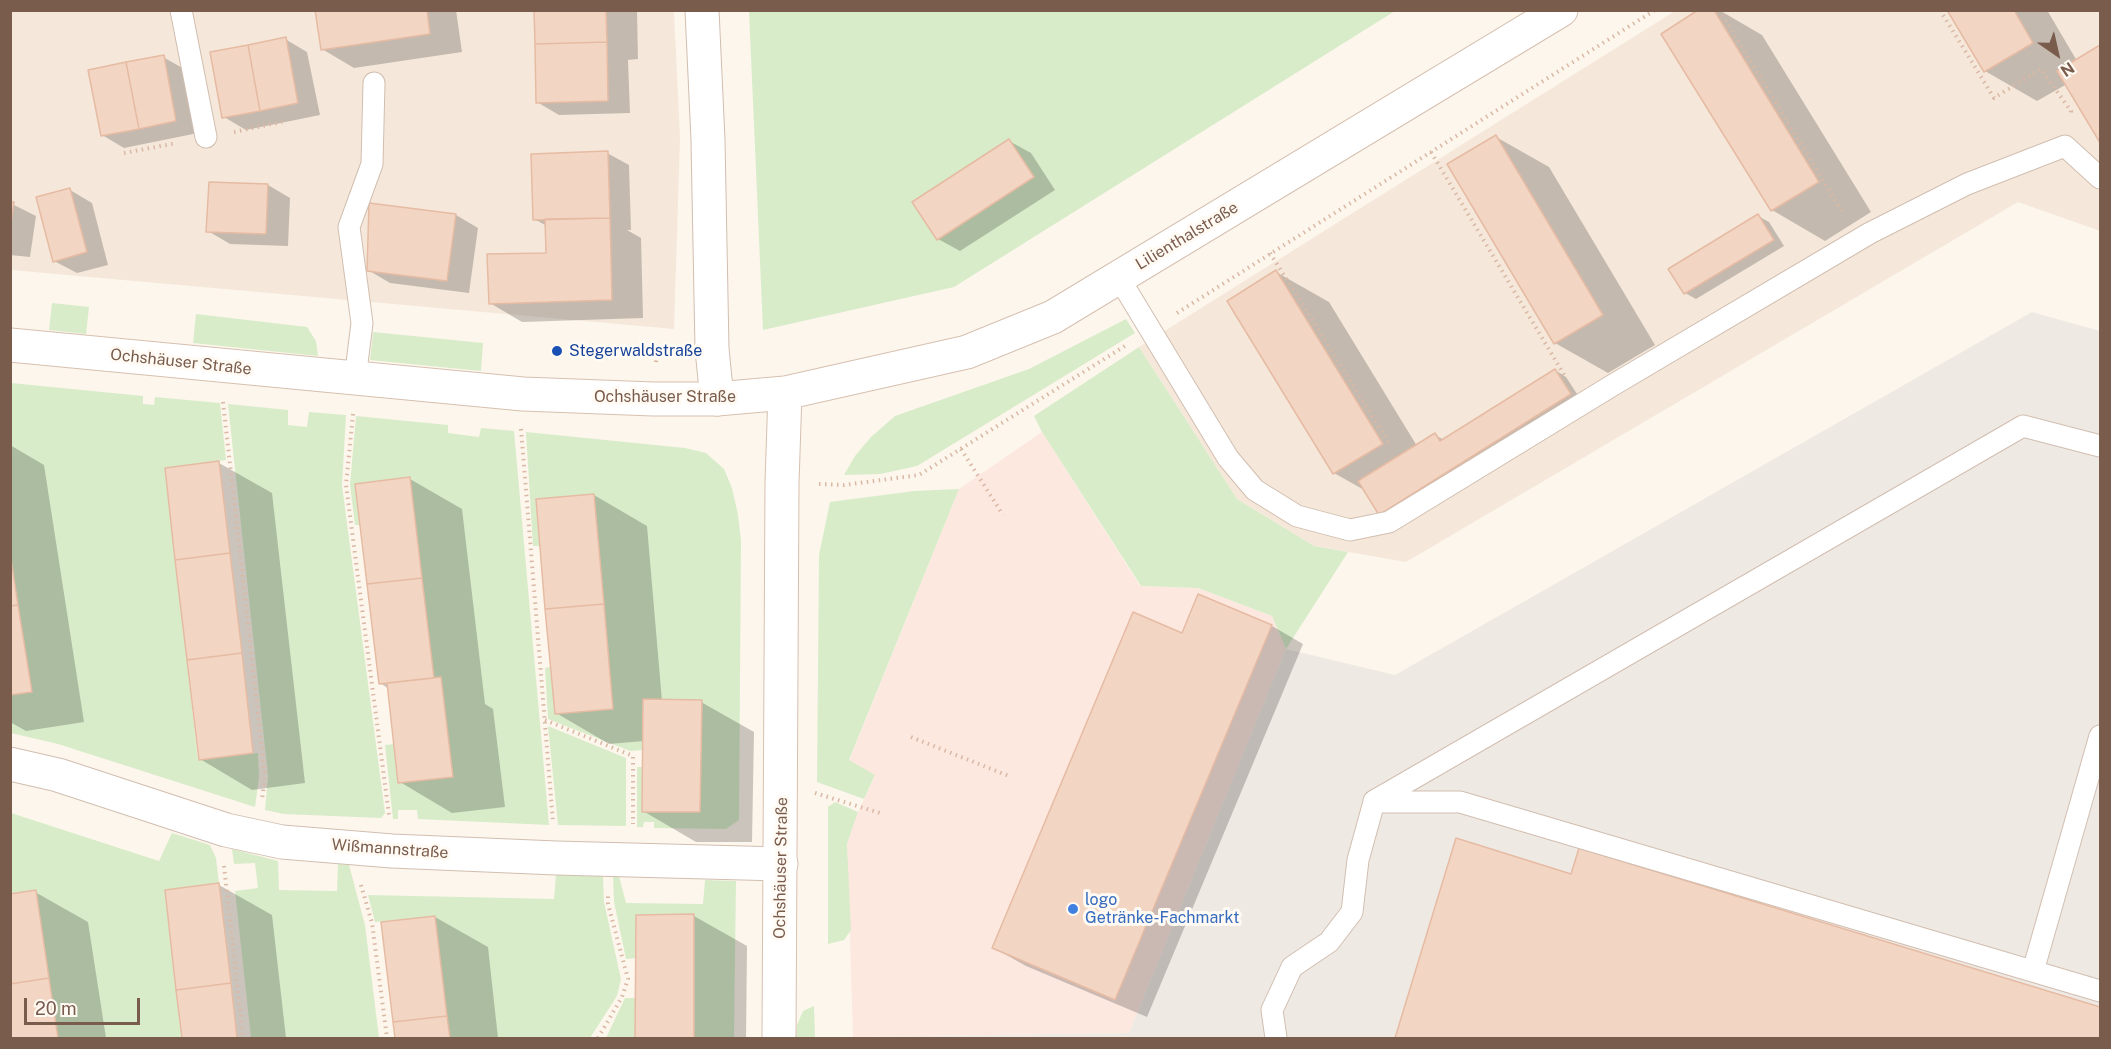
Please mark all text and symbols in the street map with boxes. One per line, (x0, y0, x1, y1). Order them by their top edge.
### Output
north arrow (2027, 24, 2087, 84)
text: N (2057, 58, 2078, 81)
street label: Lilienthalstraße (1132, 198, 1242, 274)
place label: Stegerwaldstraße (569, 341, 702, 361)
marker: Stegerwaldstraße (550, 344, 564, 358)
street label: Ochshäuser Straße (109, 345, 253, 379)
street label: Ochshäuser Straße (594, 387, 736, 407)
street label: Ochshäuser Straße (770, 797, 792, 939)
street label: Wißmannstraße (331, 835, 449, 863)
place label: logo Getränke-Fachmarkt (1085, 890, 1239, 928)
marker: logo Getränke-Fachmarkt (1066, 902, 1080, 916)
scale bar (27, 986, 142, 1024)
text: 20 m (35, 998, 77, 1019)

